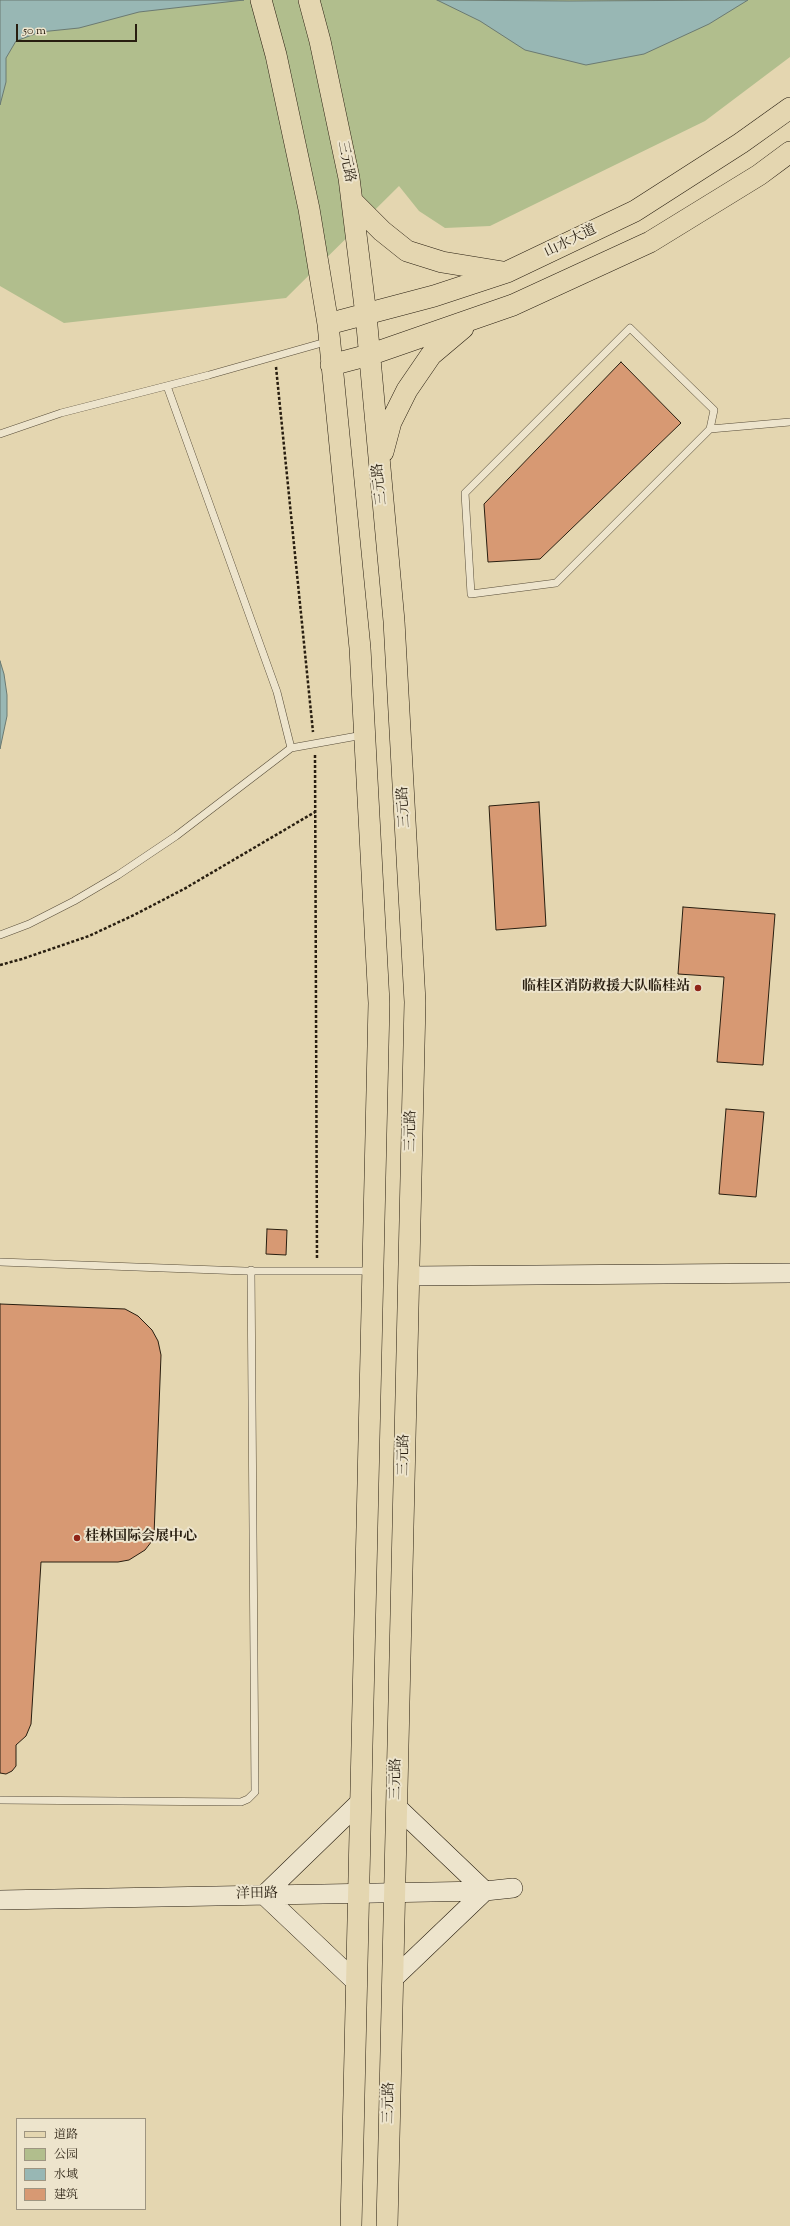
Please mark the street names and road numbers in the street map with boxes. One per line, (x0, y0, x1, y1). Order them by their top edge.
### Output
street label: 三元路 (333, 140, 357, 184)
street label: 山水大道 (542, 222, 600, 262)
street label: 三元路 (370, 462, 392, 506)
street label: 三元路 (396, 786, 414, 828)
street label: 三元路 (403, 1110, 421, 1152)
street label: 三元路 (396, 1434, 414, 1476)
street label: 三元路 (388, 1758, 406, 1800)
street label: 洋田路 (236, 1886, 278, 1904)
street label: 三元路 (381, 2082, 399, 2124)

